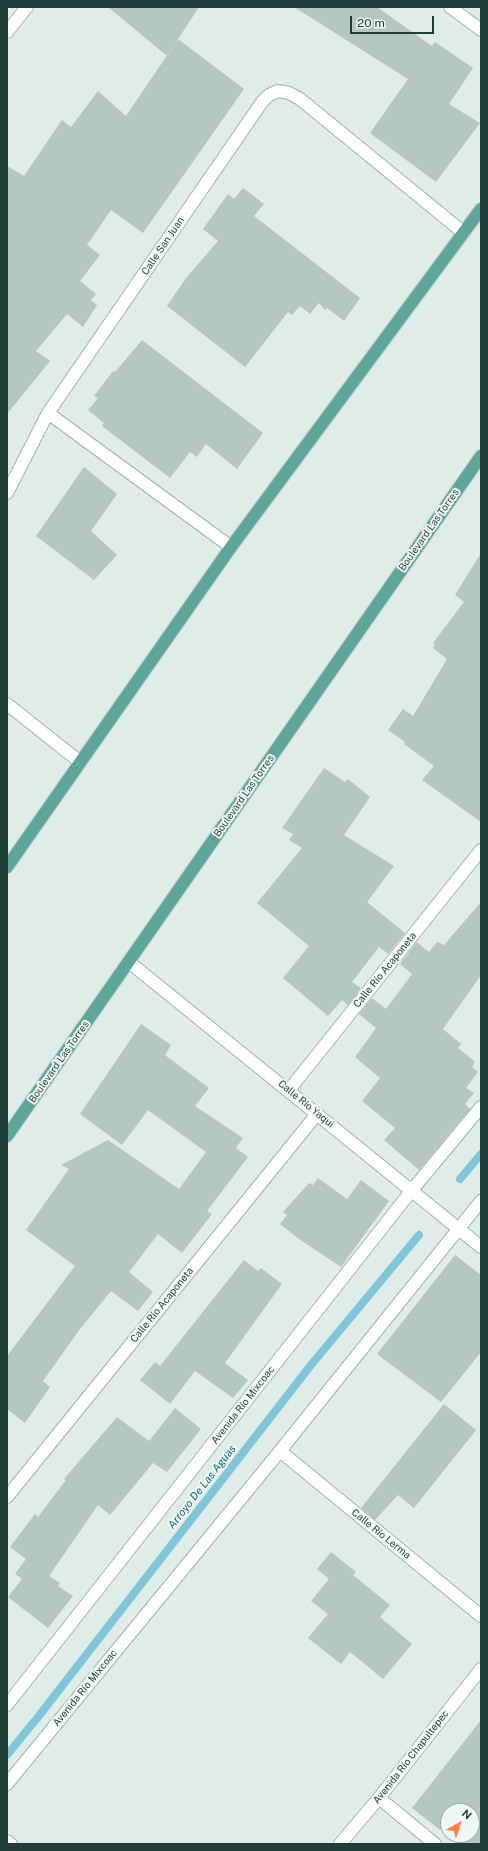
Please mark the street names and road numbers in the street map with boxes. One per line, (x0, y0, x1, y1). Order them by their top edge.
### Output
street label: Calle San Juan (139, 215, 187, 277)
street label: Boulevard Las Torres (396, 487, 462, 573)
street label: Boulevard Las Torres (211, 753, 277, 839)
street label: Calle Río Acaponeta (351, 930, 419, 1010)
street label: Boulevard Las Torres (26, 1019, 92, 1105)
street label: Calle Río Yaqui (276, 1078, 336, 1130)
street label: Calle Río Acaponeta (128, 1265, 196, 1345)
street label: Avenida Río Mixcoac (209, 1364, 277, 1446)
street label: Calle Río Lerma (349, 1506, 413, 1562)
street label: Avenida Río Mixcoac (50, 1647, 120, 1729)
street label: Avenida Río Chapultepec (371, 1708, 451, 1806)

